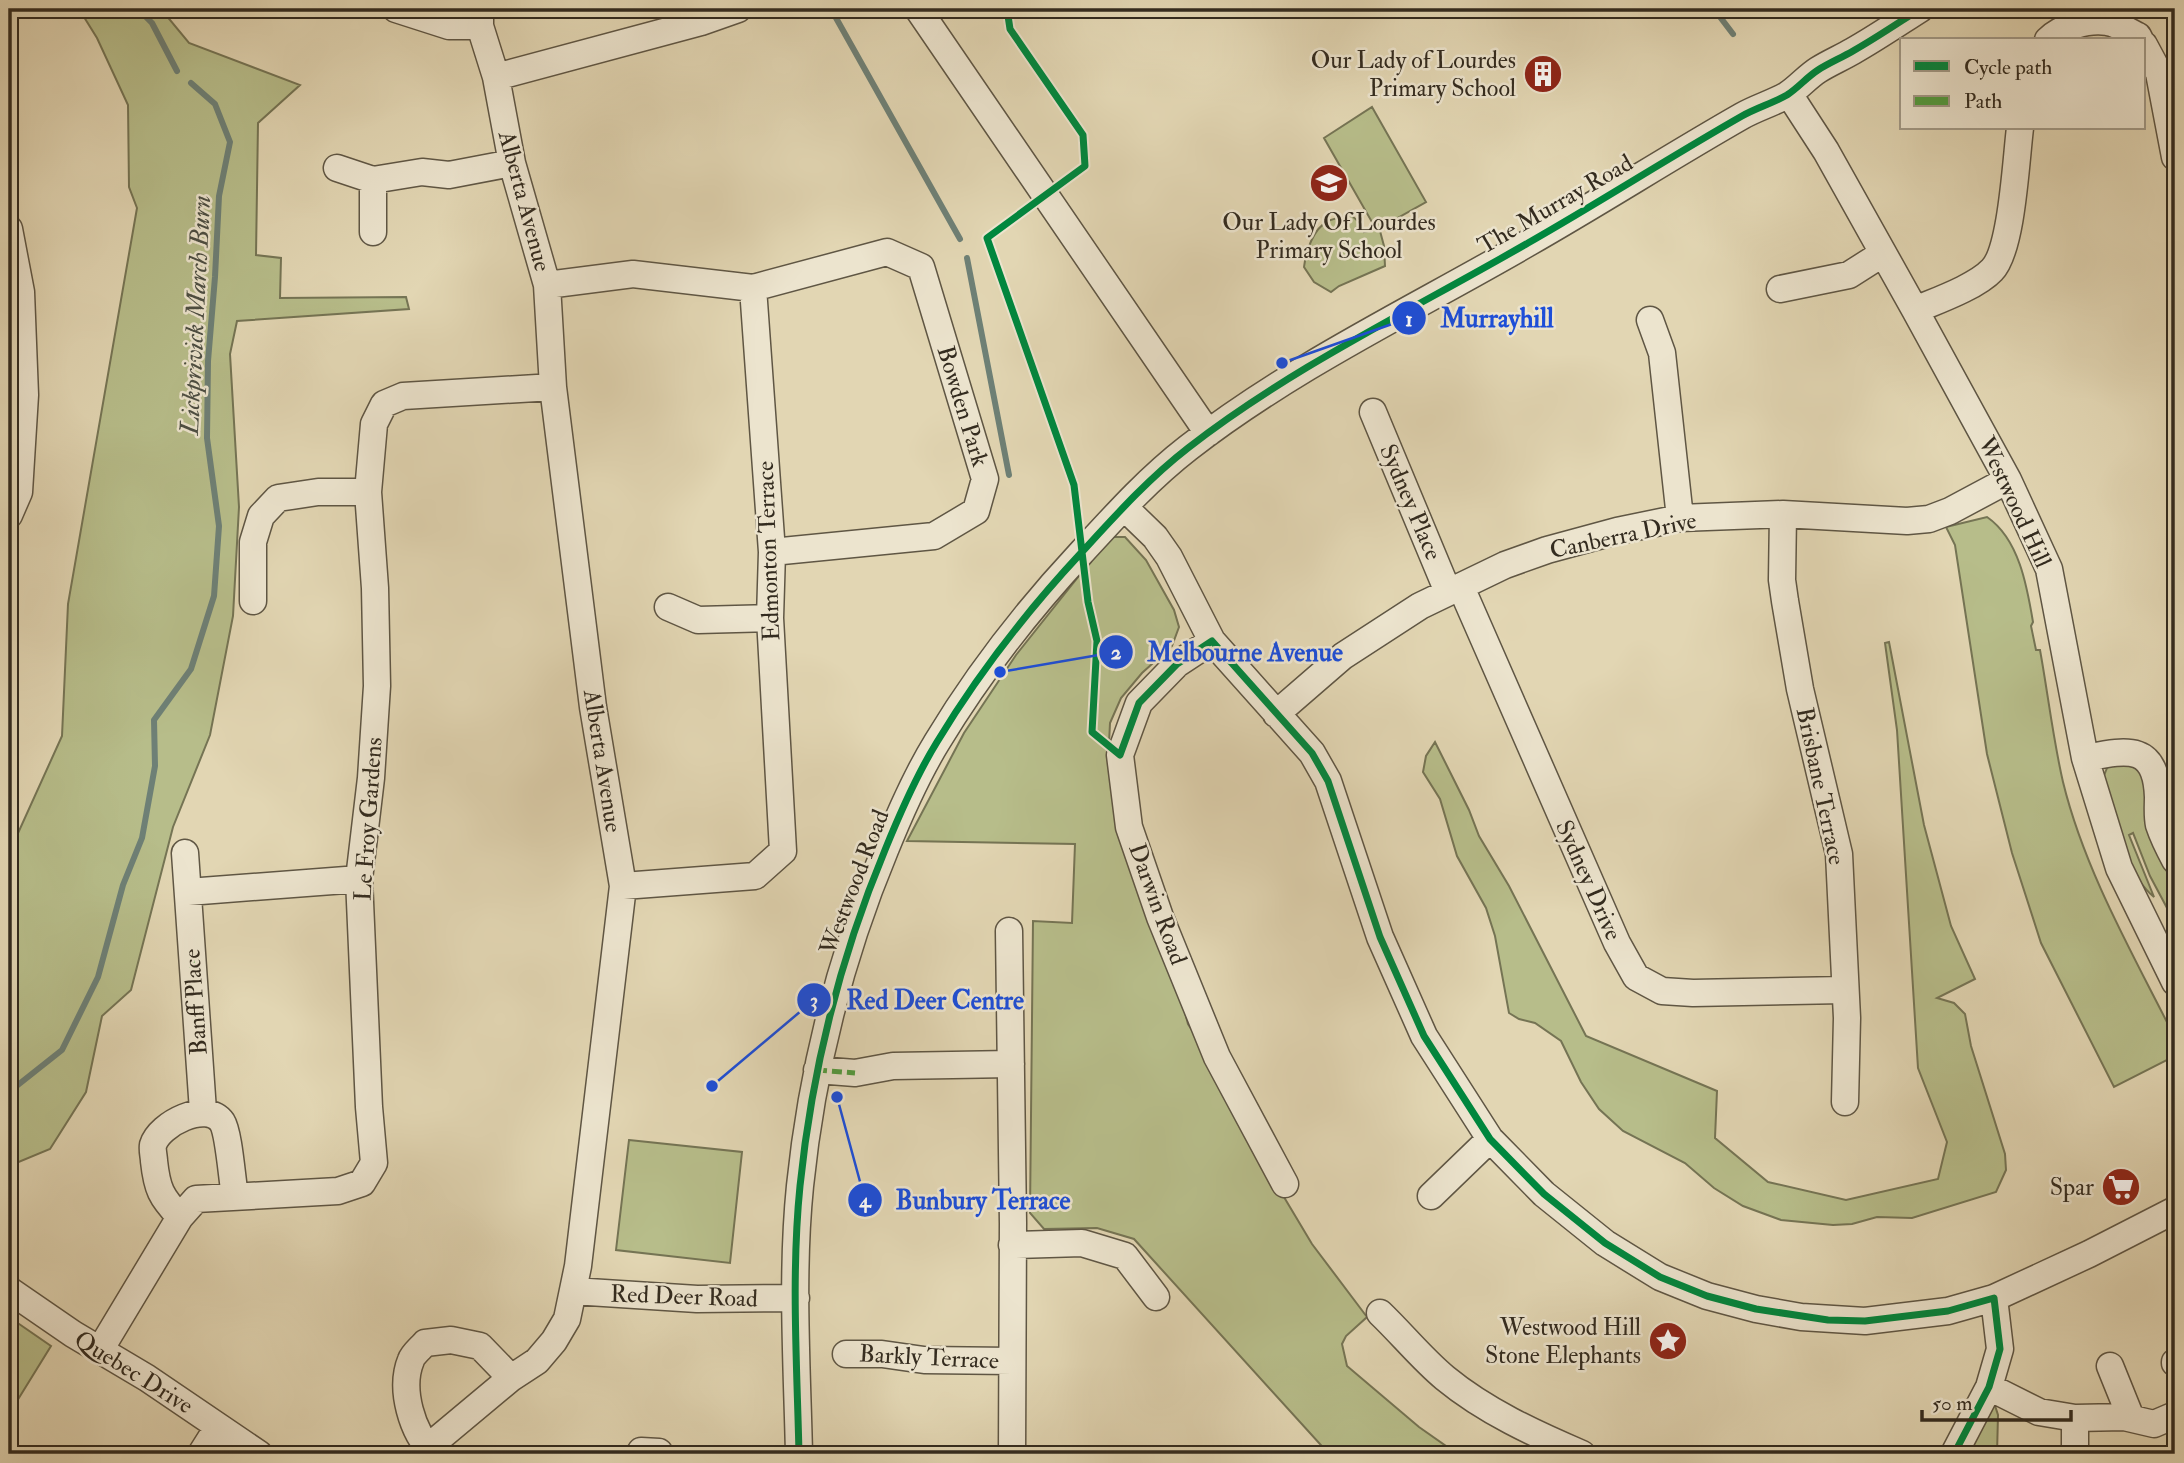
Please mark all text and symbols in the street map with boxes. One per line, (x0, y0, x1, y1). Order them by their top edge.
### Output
legend (1900, 38, 2146, 130)
place label: Our Lady of Lourdes Primary School (1311, 45, 1516, 104)
building icon: Our Lady of Lourdes Primary School (1522, 53, 1564, 95)
text: Cycle path (1964, 54, 2052, 81)
text: Path (1964, 88, 2002, 115)
street label: Alberta Avenue (491, 126, 558, 275)
street label: The Murray Road (1472, 147, 1639, 261)
school or university icon: Our Lady Of Lourdes Primary School (1308, 162, 1350, 204)
water label: Lickprivick March Burn (174, 194, 218, 437)
place label: Our Lady Of Lourdes Primary School (1222, 207, 1436, 266)
callout: Murrayhill (1392, 295, 1568, 342)
text: Murrayhill (1439, 303, 1554, 336)
text: 1 (1405, 306, 1413, 333)
street label: Bowden Park (929, 342, 996, 471)
street label: Westwood Hill (1970, 431, 2058, 573)
street label: Sydney Place (1372, 439, 1449, 565)
street label: Edmonton Terrace (750, 460, 787, 642)
street label: Canberra Drive (1547, 505, 1699, 566)
callout: Melbourne Avenue (1099, 628, 1357, 675)
text: Melbourne Avenue (1146, 637, 1343, 669)
text: 2 (1111, 639, 1122, 666)
street label: Alberta Avenue (576, 686, 629, 835)
street label: Brisbane Terrace (1789, 704, 1852, 868)
street label: Le Froy Gardens (347, 736, 390, 902)
street label: Westwood Road (812, 805, 896, 960)
street label: Sydney Drive (1548, 815, 1629, 945)
street label: Darwin Road (1121, 839, 1194, 969)
street label: Banff Place (176, 948, 215, 1056)
callout: Red Deer Centre (797, 976, 1038, 1023)
text: Red Deer Centre (846, 985, 1024, 1017)
text: 3 (810, 987, 818, 1014)
supermarket icon: Spar (2100, 1166, 2142, 1208)
place label: Spar (2050, 1172, 2094, 1203)
callout: Bunbury Terrace (847, 1176, 1085, 1223)
text: Bunbury Terrace (896, 1185, 1071, 1218)
text: 4 (858, 1187, 872, 1214)
street label: Red Deer Road (610, 1278, 758, 1315)
place label: Westwood Hill Stone Elephants (1485, 1312, 1641, 1371)
place icon: Westwood Hill Stone Elephants (1647, 1320, 1689, 1362)
street label: Quebec Drive (69, 1324, 199, 1421)
street label: Barkly Terrace (858, 1338, 1000, 1377)
scale bar (1922, 1379, 2070, 1423)
text: 50 m (1932, 1390, 1973, 1417)

